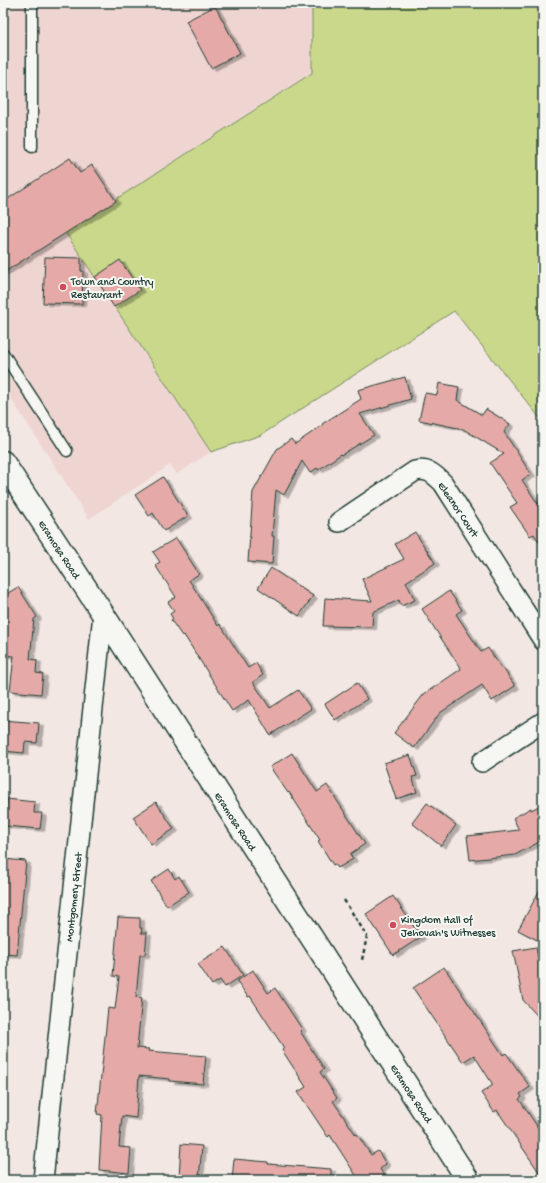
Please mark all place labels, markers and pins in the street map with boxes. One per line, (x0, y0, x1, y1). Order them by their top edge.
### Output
place label: Town and Country Restaurant (70, 277, 154, 302)
marker: Town and Country Restaurant (58, 282, 68, 292)
place label: Kingdom Hall of Jehovah's Witnesses (401, 914, 496, 940)
marker: Kingdom Hall of Jehovah's Witnesses (388, 920, 398, 930)

